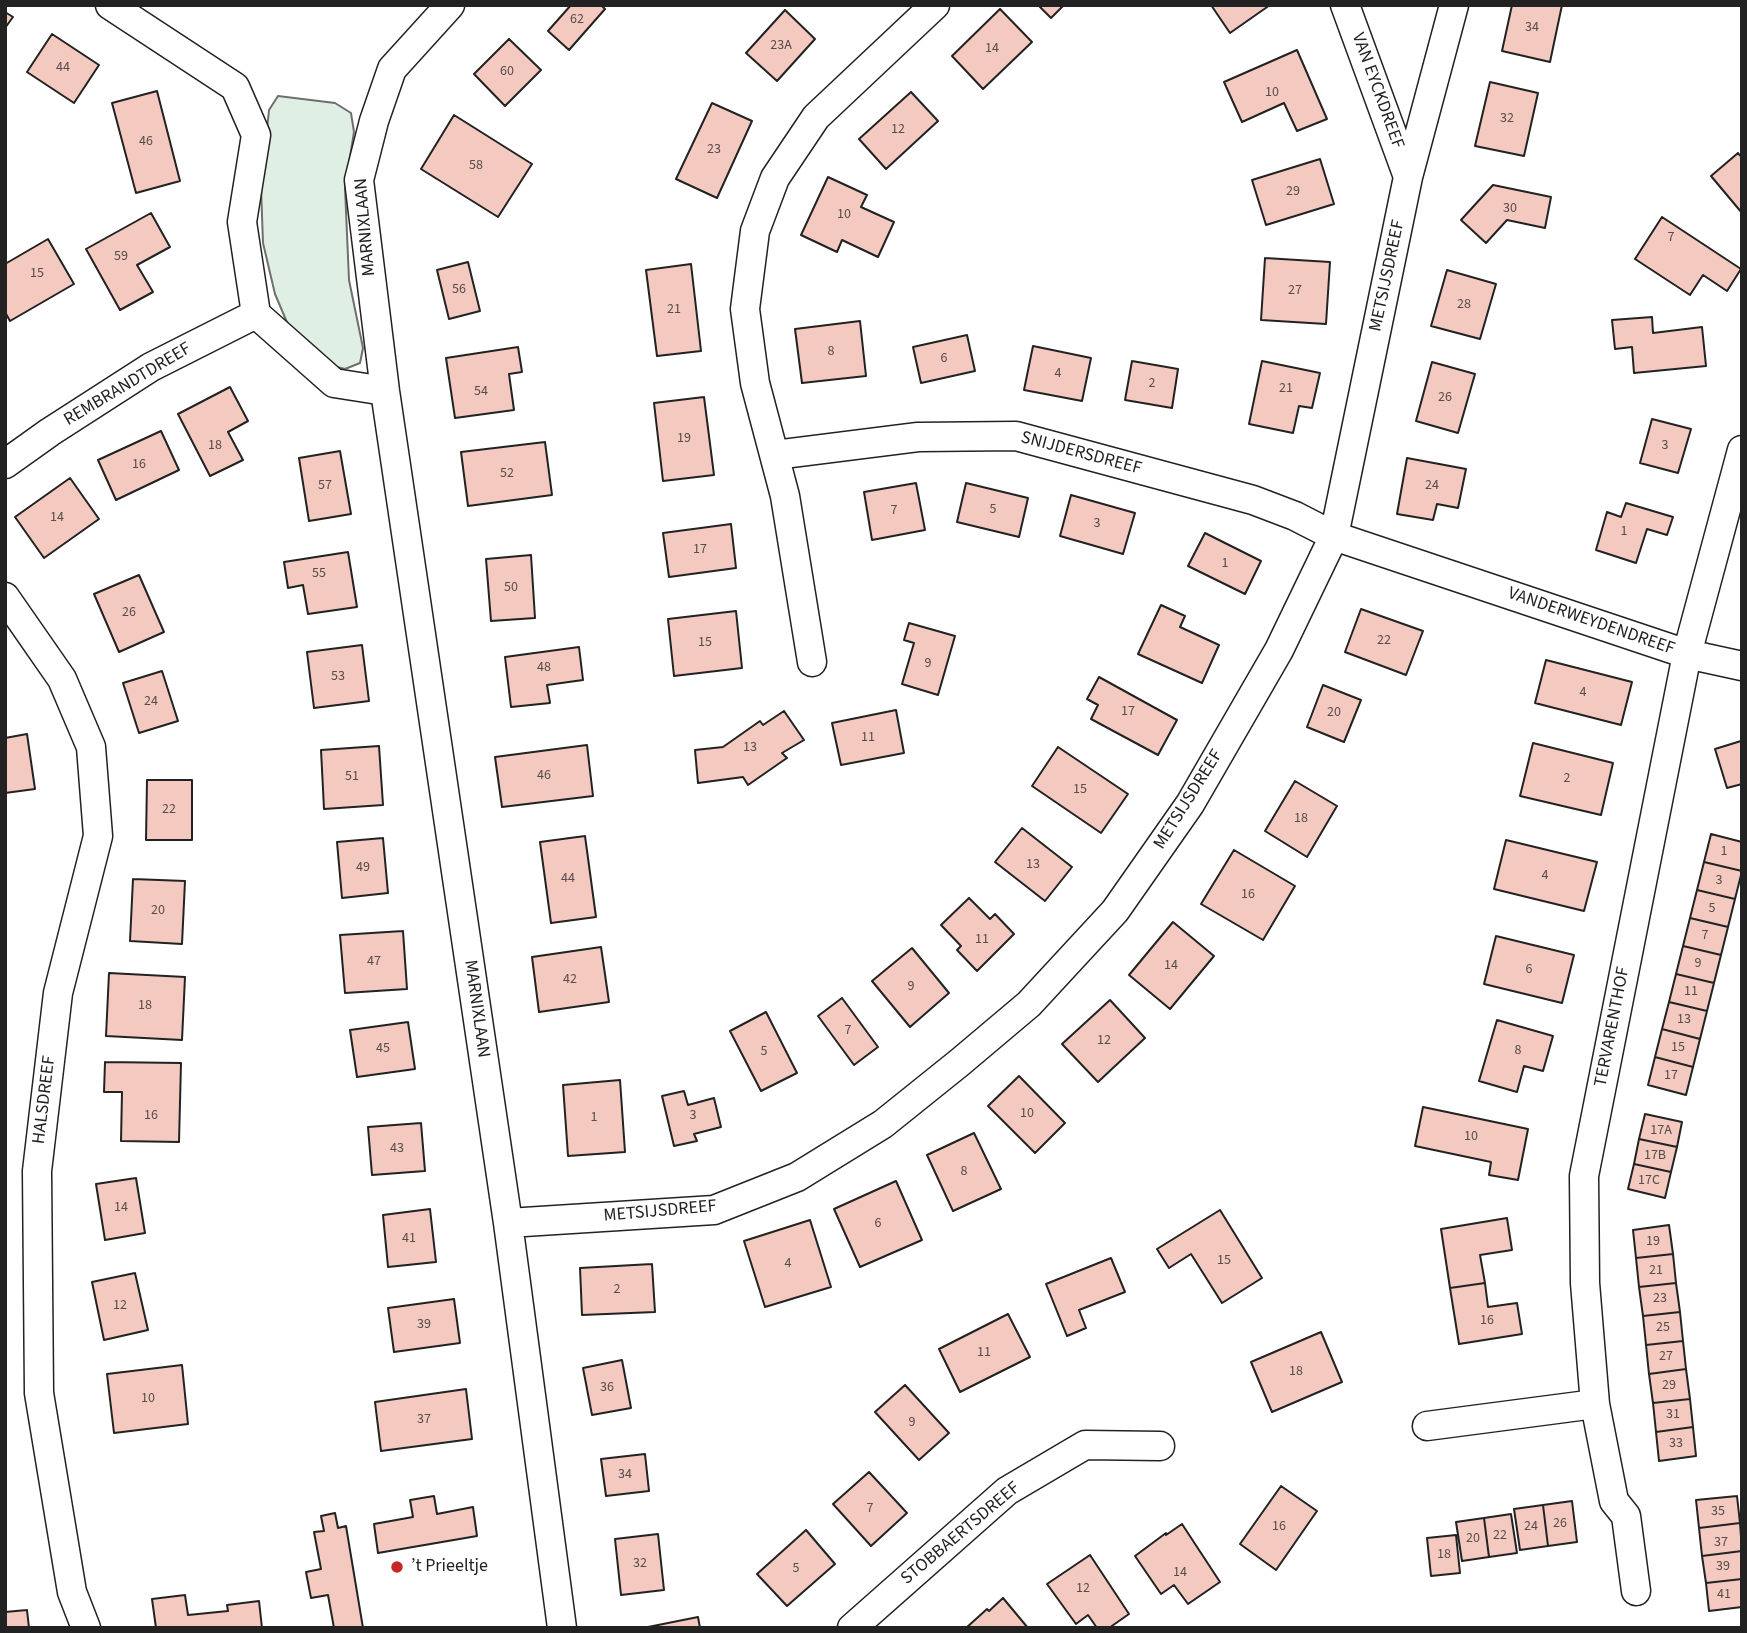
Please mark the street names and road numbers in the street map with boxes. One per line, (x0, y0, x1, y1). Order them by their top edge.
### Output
street label: VAN EYCKDREEF (1346, 30, 1408, 152)
street label: MARNIXLAAN (351, 177, 381, 277)
street label: METSIJSDREEF (1366, 218, 1410, 334)
street label: REMBRANDTDREEF (61, 339, 195, 431)
street label: SNIJDERSDREEF (1018, 428, 1144, 480)
street label: VANDERWEYDENDREEF (1505, 583, 1677, 661)
street label: METSIJSDREEF (1150, 746, 1228, 854)
street label: MARNIXLAAN (458, 959, 494, 1059)
street label: TERVARENTHOF (1591, 965, 1635, 1089)
street label: HALSDREEF (29, 1055, 61, 1145)
street label: METSIJSDREEF (603, 1196, 717, 1228)
street label: STOBBAERTSDREEF (897, 1478, 1025, 1590)

